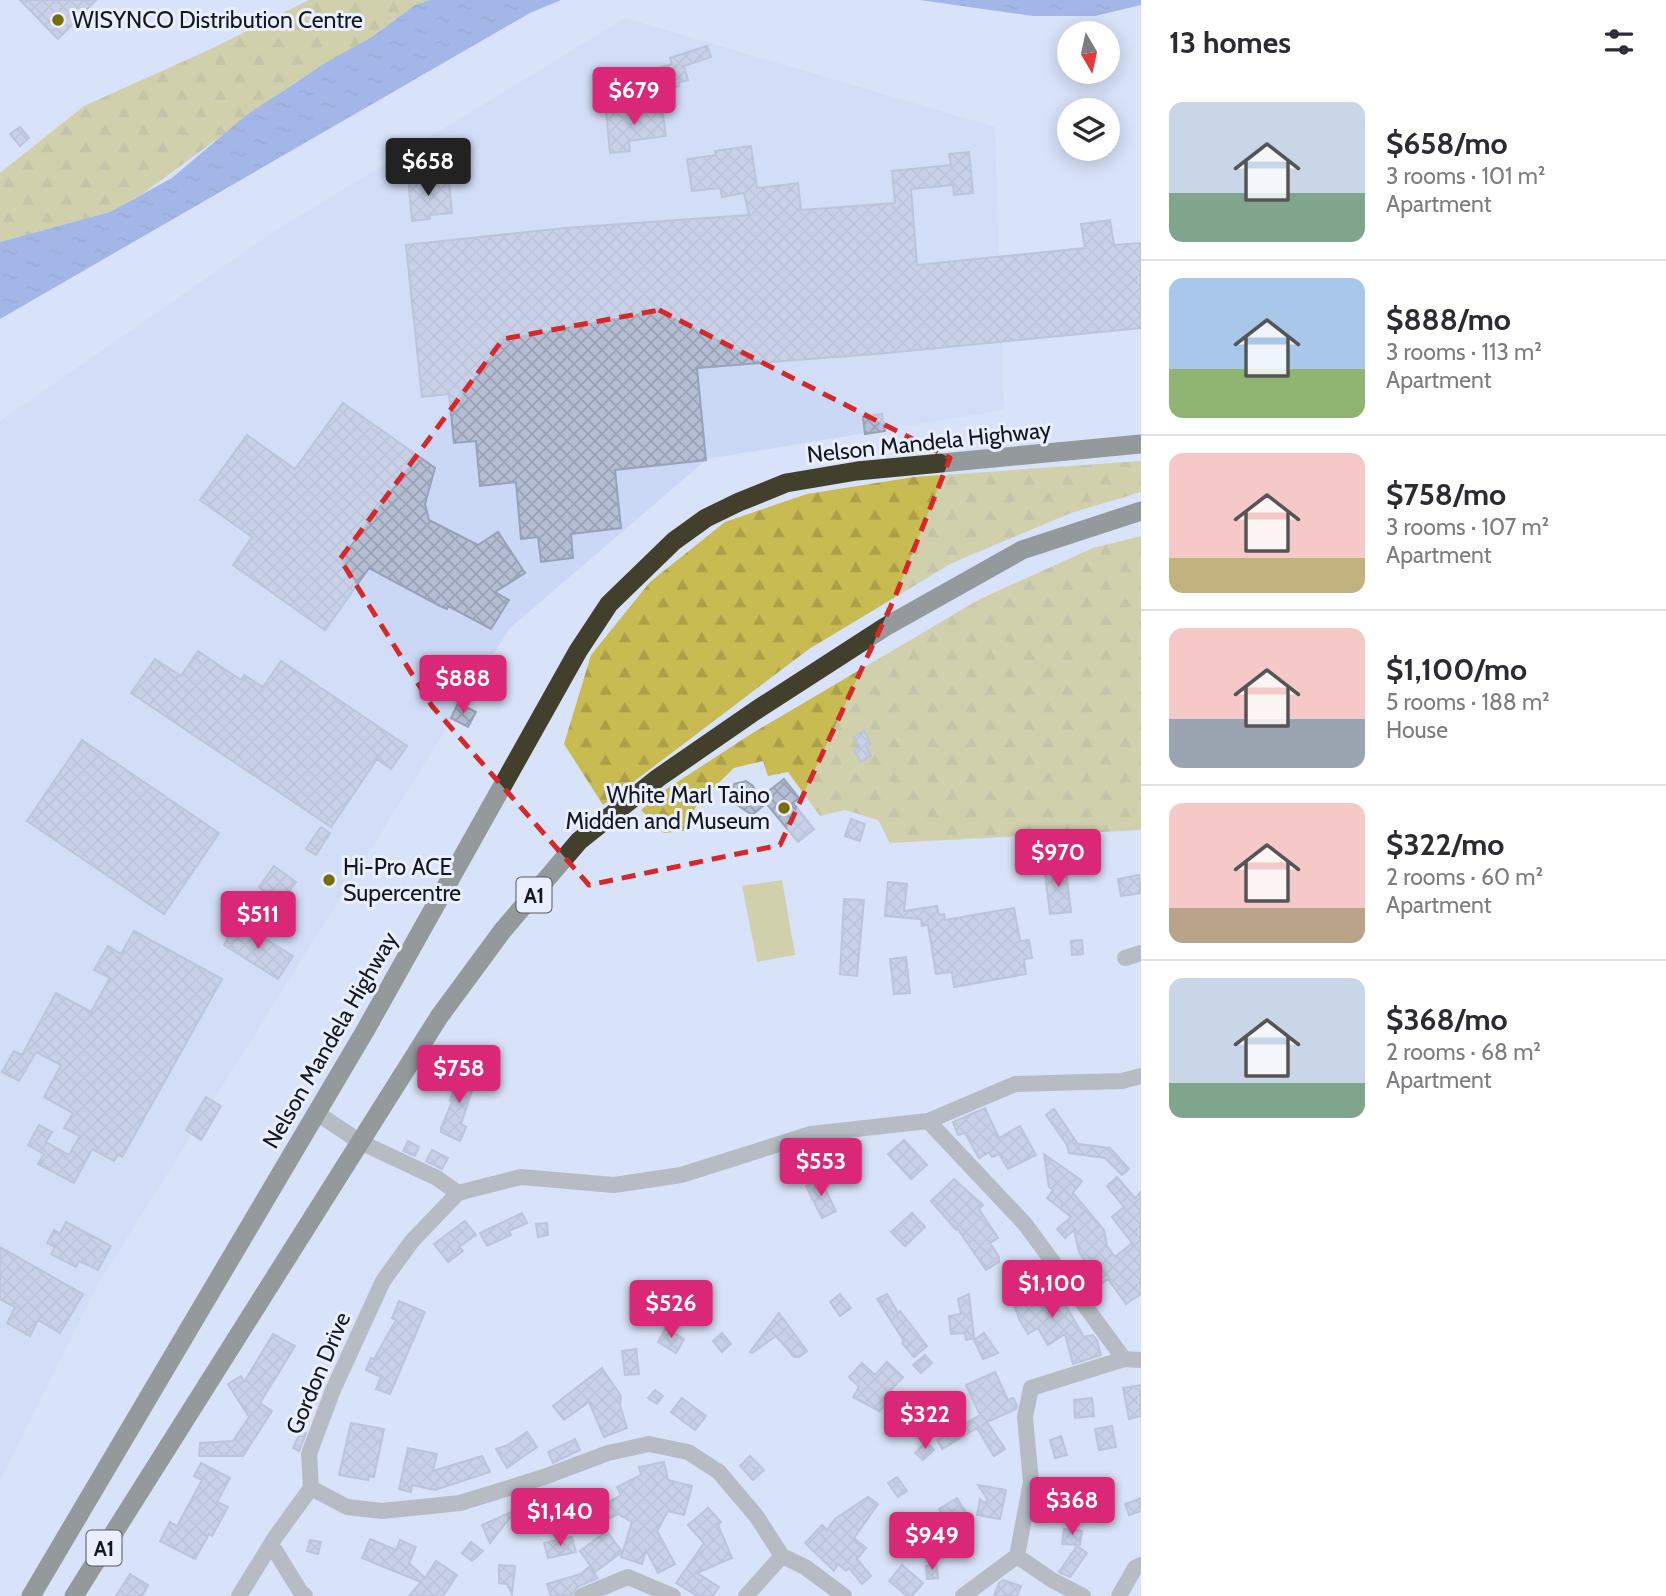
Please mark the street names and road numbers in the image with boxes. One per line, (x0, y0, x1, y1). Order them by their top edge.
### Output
street label: Nelson Mandela Highway (806, 415, 1053, 469)
road number: A1 (516, 878, 552, 912)
street label: Nelson Mandela Highway (257, 926, 404, 1153)
street label: Gordon Drive (280, 1307, 356, 1438)
road number: A1 (86, 1530, 122, 1566)

